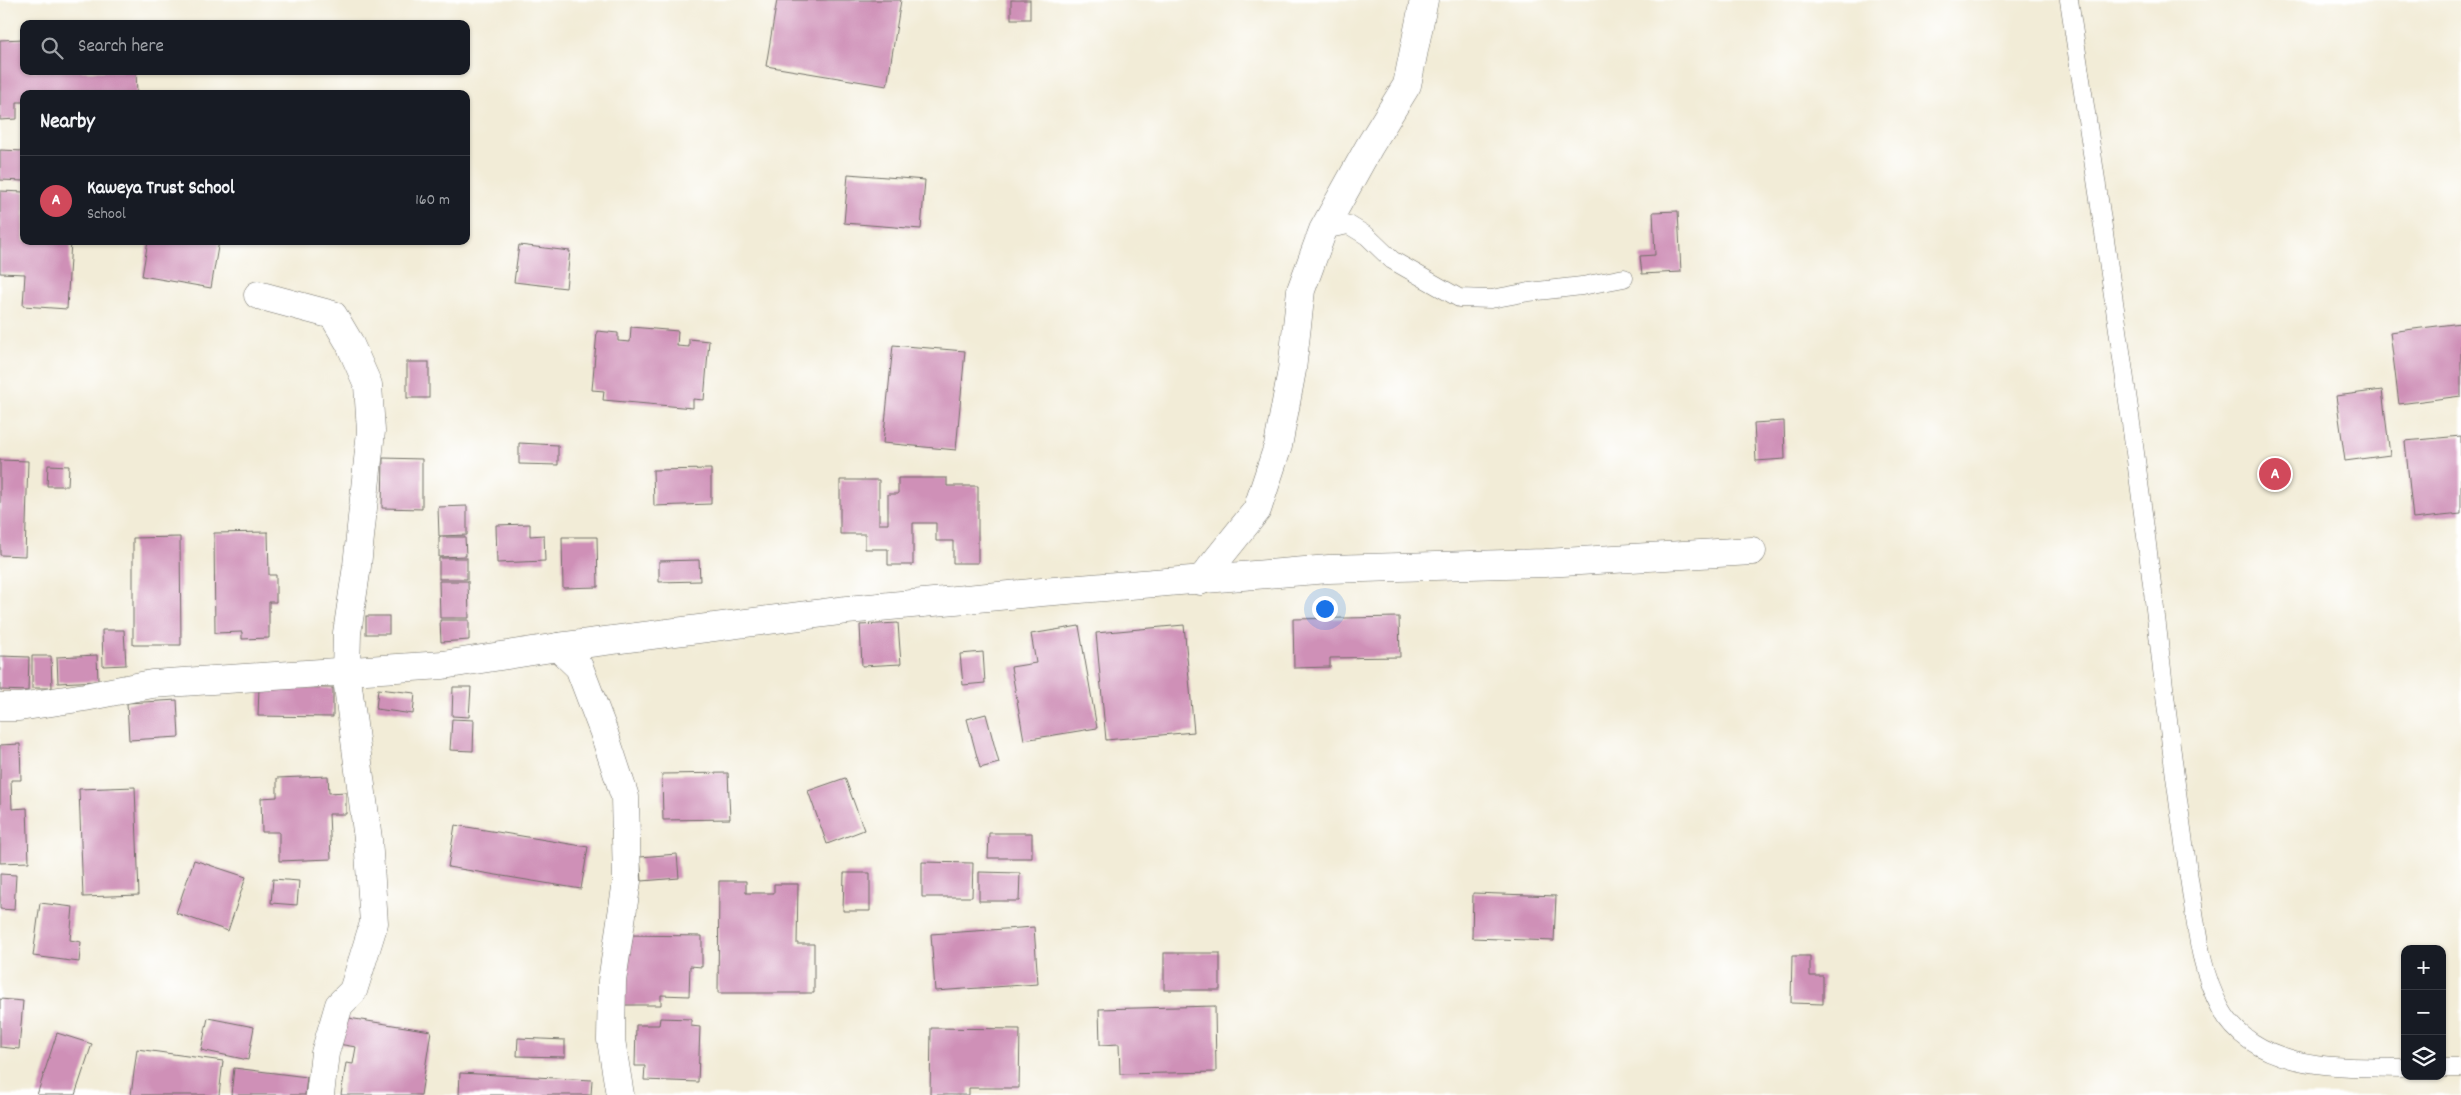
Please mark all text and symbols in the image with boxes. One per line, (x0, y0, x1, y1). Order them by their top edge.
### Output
search box (20, 20, 470, 75)
icon: search (38, 34, 66, 62)
text: Search here (78, 34, 164, 61)
text: Nearby (40, 108, 95, 138)
text: Kaweya Trust School (87, 176, 235, 203)
text: A (52, 189, 60, 212)
text: 160 m (415, 189, 450, 212)
text: School (87, 203, 126, 226)
pin: A (2259, 455, 2291, 493)
your location (1312, 596, 1338, 622)
map controls (2401, 945, 2446, 1080)
button: + (2401, 945, 2446, 990)
button: − (2401, 990, 2446, 1035)
button: layers (2401, 1035, 2446, 1080)

